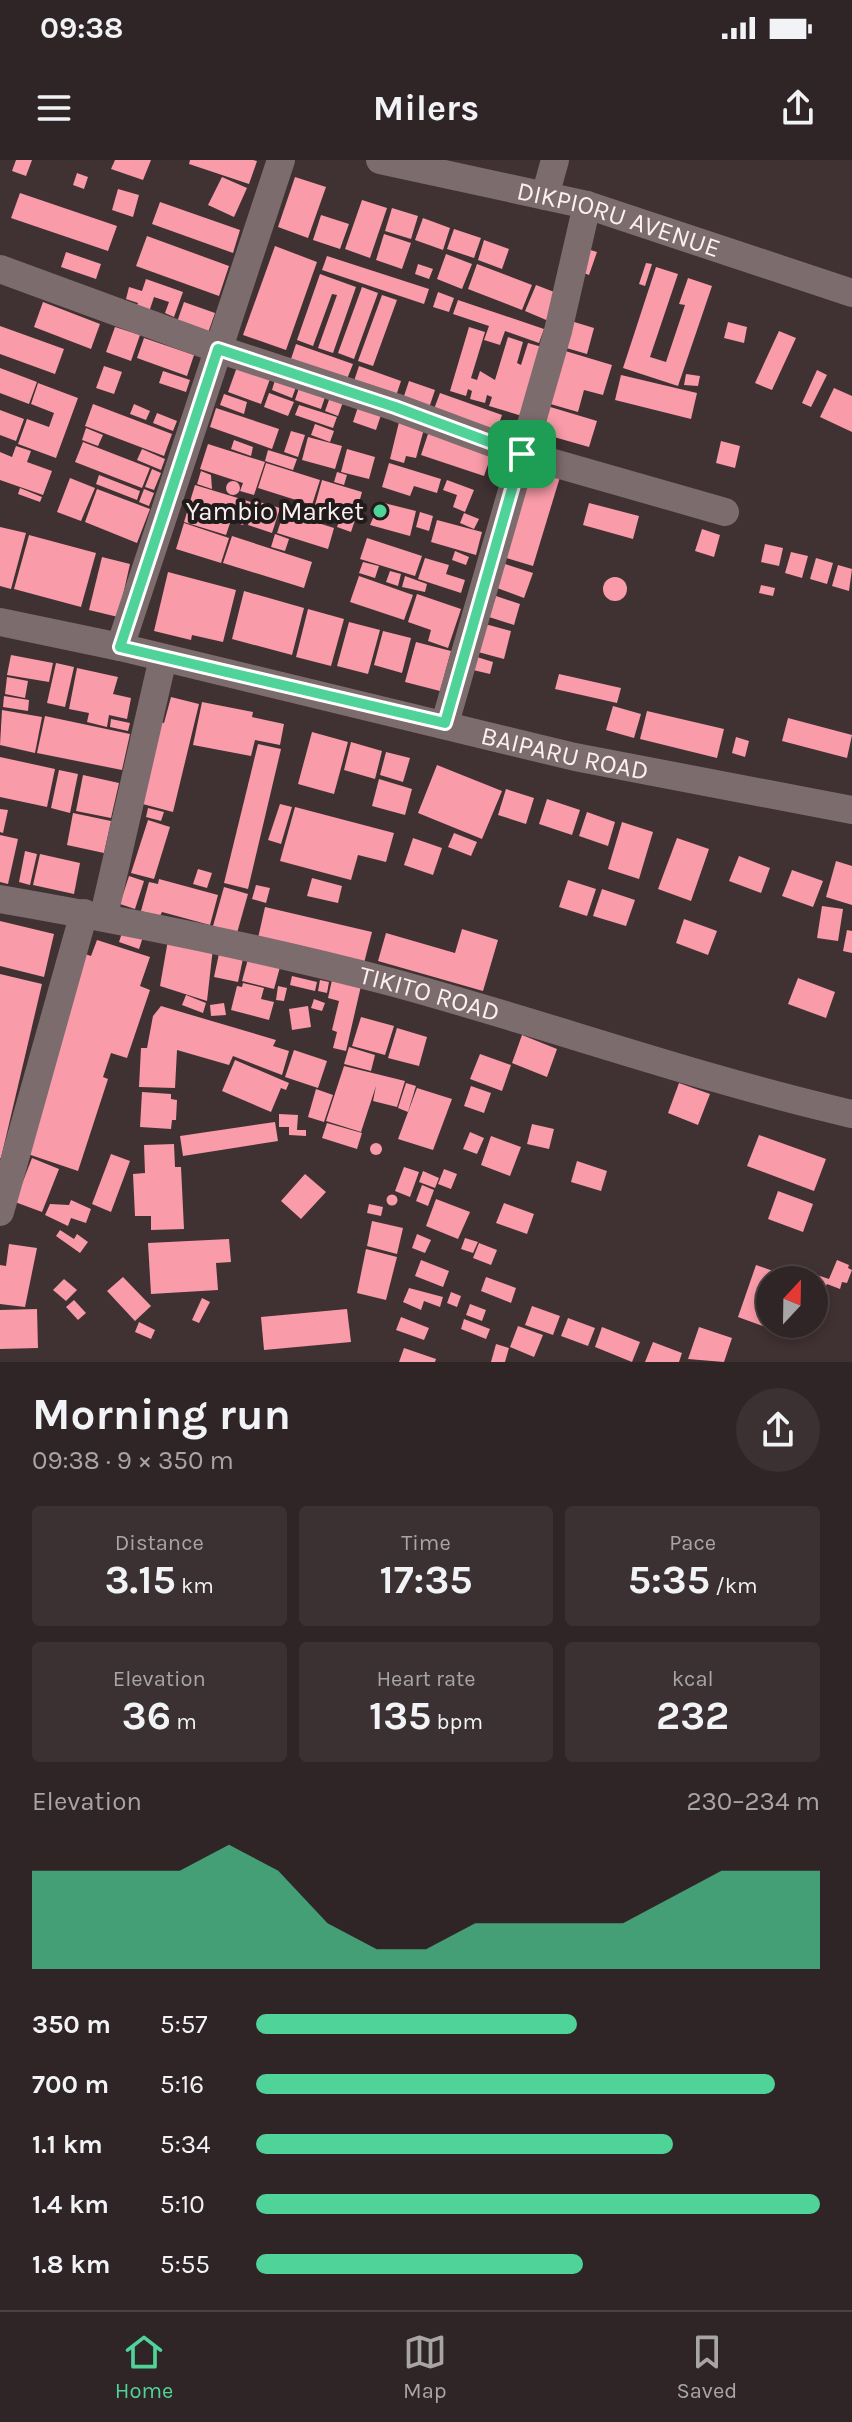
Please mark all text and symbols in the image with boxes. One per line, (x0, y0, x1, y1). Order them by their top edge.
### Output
text: 09:38 (40, 10, 123, 46)
icon: menu (32, 86, 76, 130)
icon: share (776, 86, 820, 130)
text: Milers (373, 87, 479, 129)
street label: DIKPIORU AVENUE (514, 175, 724, 264)
pin (488, 420, 556, 488)
icon: arrive (500, 432, 544, 476)
place label: Yambio Market (186, 496, 364, 527)
marker: Yambio Market (371, 502, 389, 520)
street label: BAIPARU ROAD (478, 720, 651, 787)
street label: TIKITO ROAD (356, 959, 503, 1028)
north arrow (756, 1266, 828, 1338)
map controls (756, 1266, 828, 1338)
button: share (736, 1388, 820, 1472)
text: Morning run (32, 1389, 291, 1440)
text: 09:38 · 9 × 350 m (32, 1445, 234, 1476)
text: Distance (115, 1530, 204, 1556)
text: Time (401, 1530, 451, 1556)
text: Pace (669, 1530, 716, 1556)
text: 3.15 (105, 1556, 176, 1603)
text: 17:35 (379, 1556, 473, 1603)
text: 5:35 (628, 1556, 710, 1603)
text: km (176, 1573, 214, 1599)
text: /km (710, 1573, 758, 1599)
text: Elevation (113, 1666, 206, 1692)
text: Heart rate (376, 1666, 476, 1692)
text: kcal (672, 1666, 714, 1692)
text: 36 (122, 1692, 171, 1739)
text: 135 (369, 1692, 431, 1739)
text: 232 (656, 1692, 729, 1739)
text: m (171, 1709, 197, 1735)
text: bpm (431, 1709, 483, 1735)
text: Elevation (32, 1786, 142, 1817)
text: 230–234 m (686, 1786, 820, 1817)
text: 350 m (32, 2009, 111, 2040)
text: 5:57 (160, 2009, 208, 2040)
text: 700 m (32, 2069, 109, 2100)
text: 5:16 (160, 2069, 204, 2100)
text: 1.1 km (32, 2129, 103, 2160)
text: 5:34 (160, 2129, 211, 2160)
text: 1.4 km (32, 2189, 109, 2220)
text: 5:10 (160, 2189, 205, 2220)
text: 1.8 km (32, 2249, 110, 2280)
text: 5:55 (160, 2249, 210, 2280)
tab: Home (115, 2330, 173, 2404)
tab: Map (403, 2330, 447, 2404)
tab: Saved (676, 2330, 737, 2404)

